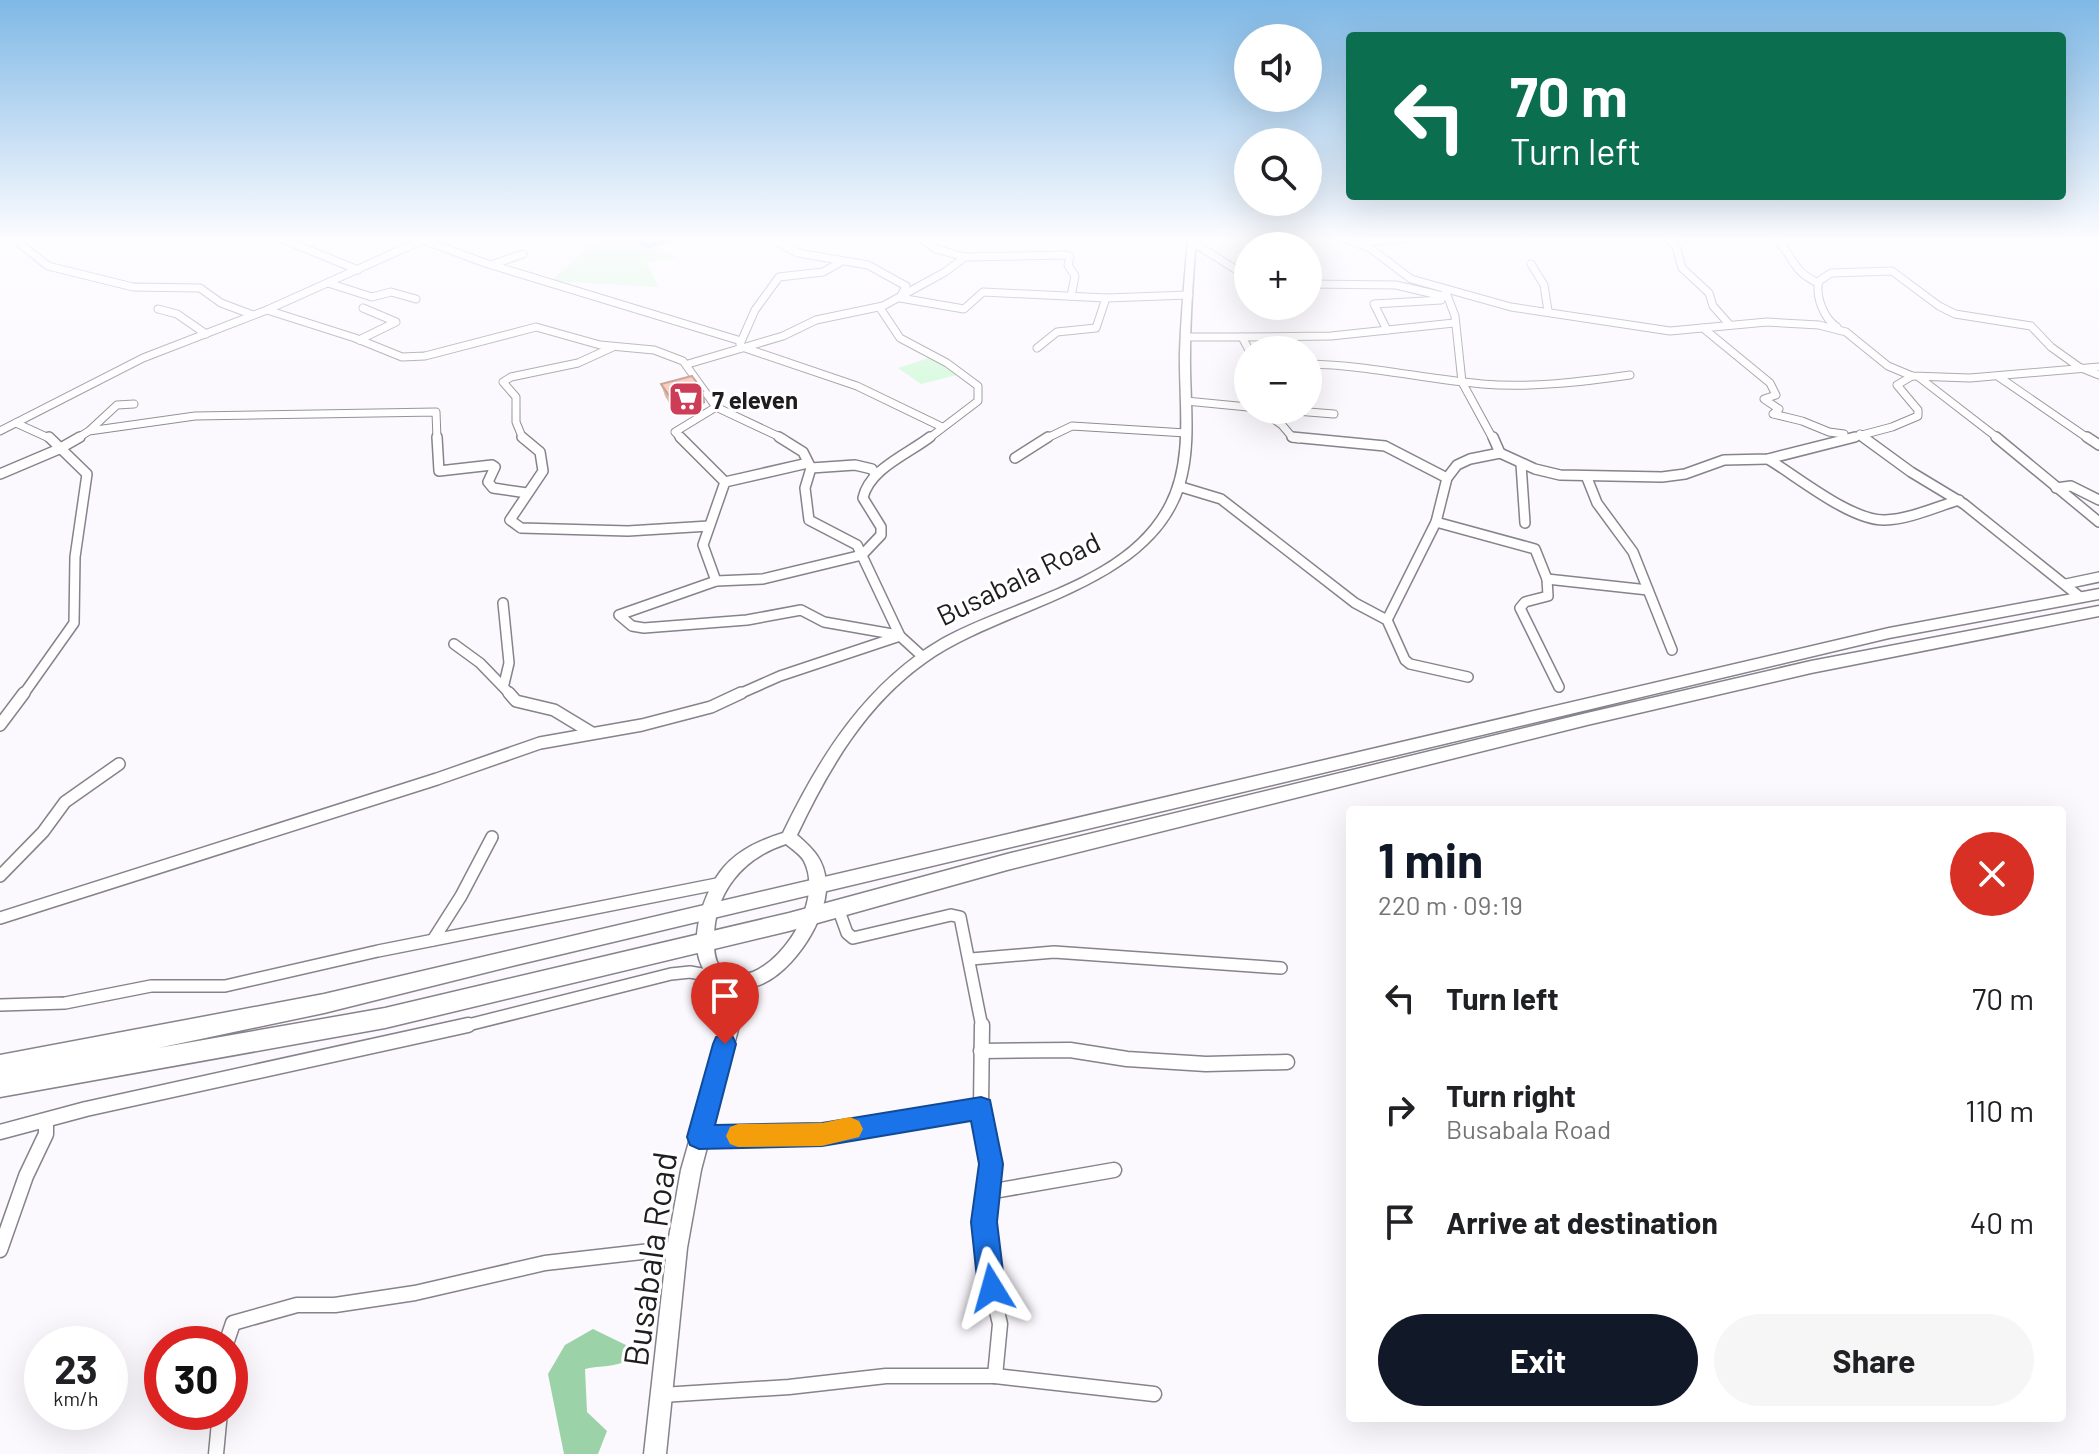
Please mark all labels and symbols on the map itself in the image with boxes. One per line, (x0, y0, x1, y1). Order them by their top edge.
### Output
supermarket icon: 7 eleven (667, 380, 705, 418)
place label: 7 eleven (712, 385, 798, 414)
street label: Busabala Road (931, 524, 1105, 632)
pin (691, 962, 759, 1044)
street label: Busabala Road (614, 1149, 684, 1369)
position arrow (950, 1246, 1034, 1330)
speed limit sign: 30 (144, 1326, 248, 1430)

